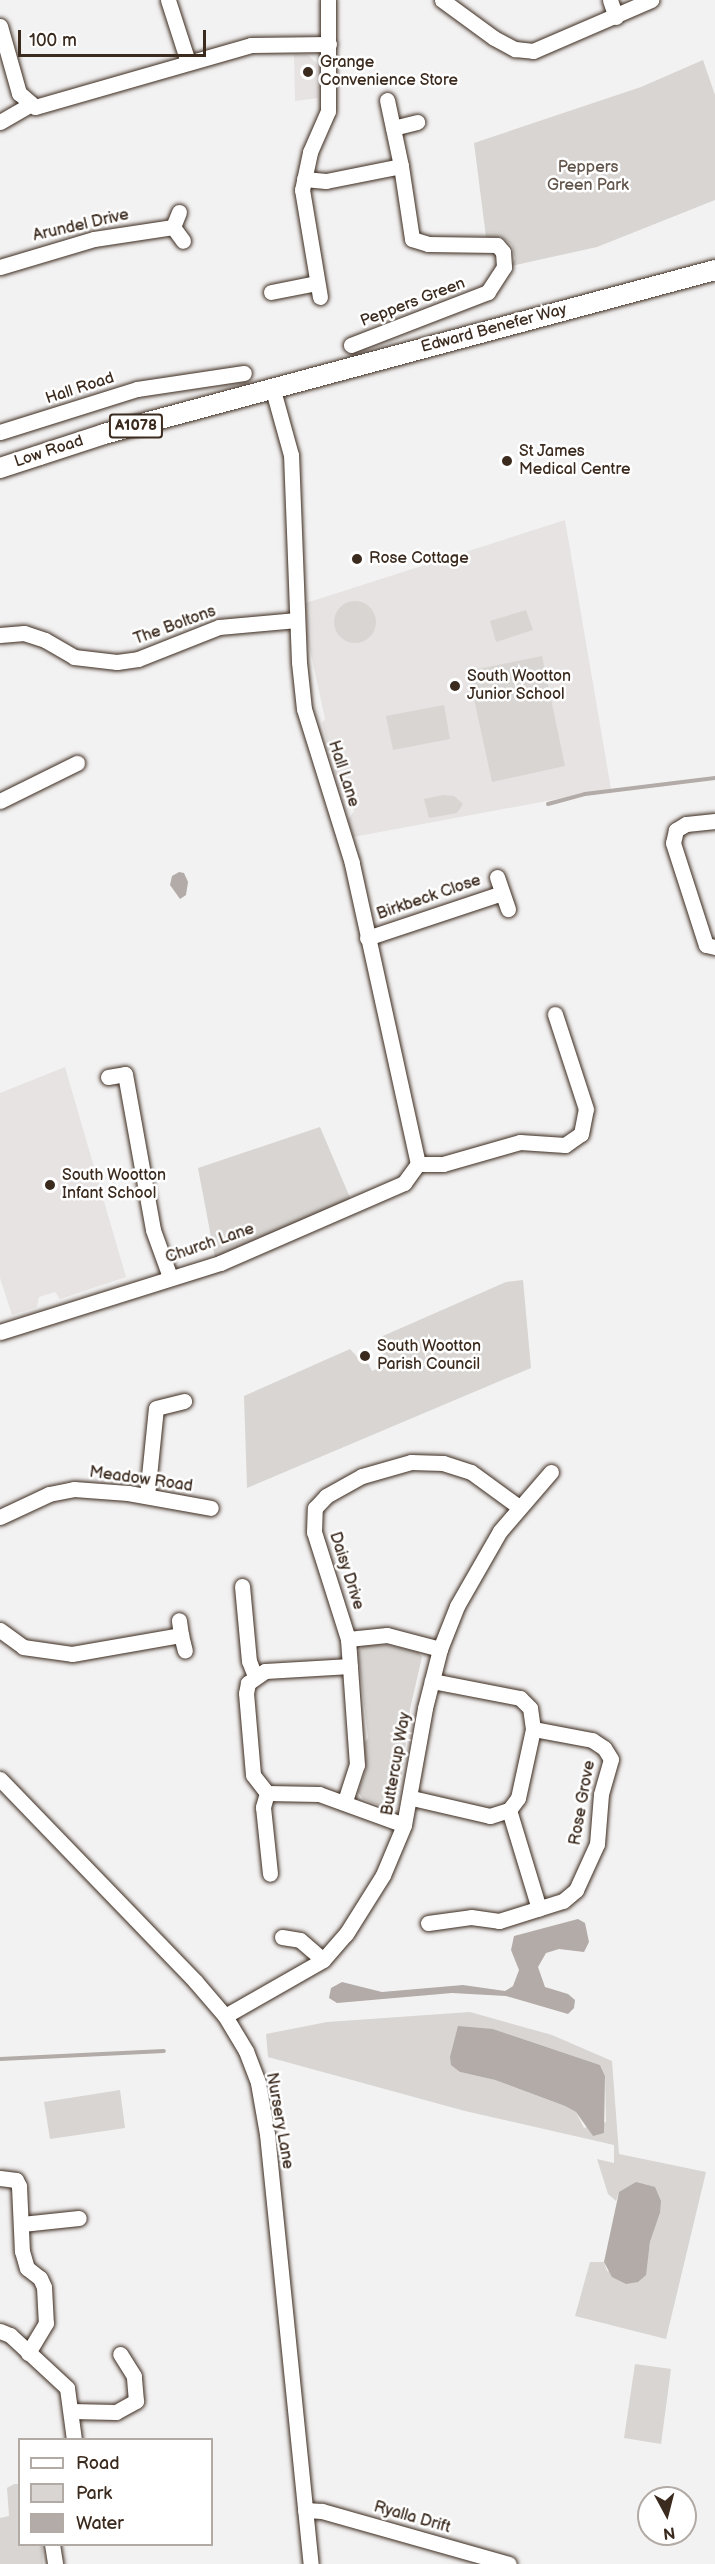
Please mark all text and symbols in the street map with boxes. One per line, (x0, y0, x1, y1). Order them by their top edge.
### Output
scale bar (21, 18, 208, 56)
text: 100 m (29, 30, 77, 51)
place label: Grange Convenience Store (320, 53, 458, 91)
marker: Grange Convenience Store (301, 65, 315, 79)
park label: Peppers Green Park (547, 158, 629, 196)
street label: Arundel Drive (31, 206, 131, 246)
street label: Peppers Green (358, 274, 468, 332)
street label: Edward Benefer Way (419, 300, 569, 358)
street label: Hall Road (43, 369, 117, 409)
road number: A1078 (108, 414, 164, 438)
street label: Low Road (12, 432, 86, 472)
place label: St James Medical Centre (519, 442, 630, 480)
marker: St James Medical Centre (500, 454, 514, 468)
place label: Rose Cottage (369, 549, 469, 569)
marker: Rose Cottage (350, 552, 364, 566)
street label: The Boltons (131, 602, 219, 650)
place label: South Wootton Junior School (467, 667, 572, 705)
marker: South Wootton Junior School (448, 679, 462, 693)
street label: Hall Lane (323, 738, 363, 810)
street label: Birkbeck Close (374, 871, 484, 925)
place label: South Wootton Infant School (62, 1166, 167, 1204)
marker: South Wootton Infant School (43, 1178, 57, 1192)
street label: Church Lane (163, 1220, 257, 1268)
place label: South Wootton Parish Council (377, 1337, 482, 1375)
marker: South Wootton Parish Council (358, 1349, 372, 1363)
street label: Meadow Road (88, 1463, 194, 1497)
street label: Daisy Drive (324, 1529, 368, 1613)
street label: Buttercup Way (378, 1711, 416, 1817)
street label: Rose Grove (566, 1759, 600, 1847)
street label: Nursery Lane (261, 2071, 297, 2171)
legend (18, 2438, 213, 2546)
text: Road (76, 2453, 120, 2474)
text: Park (76, 2483, 112, 2504)
north arrow (637, 2486, 697, 2546)
street label: Ryalla Drift (371, 2498, 453, 2538)
text: Water (76, 2513, 124, 2534)
text: N (662, 2522, 676, 2543)

